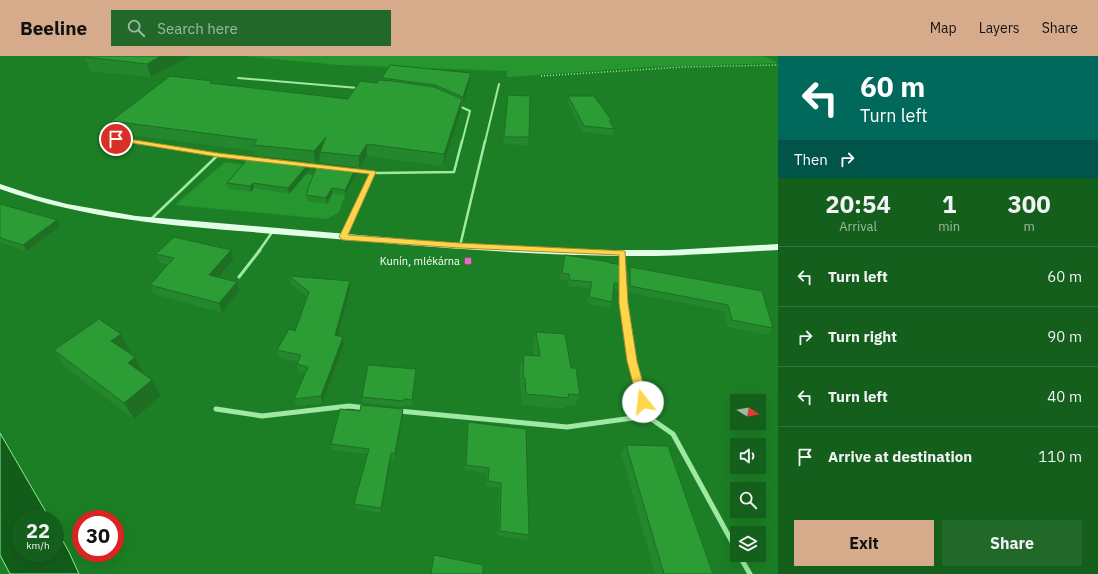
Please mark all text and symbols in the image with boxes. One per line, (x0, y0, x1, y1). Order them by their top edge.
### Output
search box (111, 10, 391, 46)
text: Beeline (20, 16, 87, 40)
icon: search (125, 17, 147, 39)
text: Search here (157, 19, 238, 38)
text: Map (930, 19, 957, 37)
text: Layers (979, 19, 1020, 37)
text: Share (1042, 19, 1078, 37)
text: 60 m (860, 68, 925, 105)
icon: left (794, 72, 846, 124)
text: Turn left (860, 104, 928, 127)
pin (99, 122, 133, 156)
icon: arrive (105, 128, 127, 150)
icon: right (836, 148, 858, 170)
text: Then (794, 150, 828, 169)
text: 20:54 (825, 188, 891, 220)
text: 1 (942, 188, 956, 220)
text: 300 (1007, 188, 1051, 220)
text: Arrival (839, 218, 877, 235)
text: min (938, 218, 960, 235)
text: m (1023, 218, 1035, 235)
place label: Kunín, mlékárna (380, 254, 460, 268)
marker: Kunín, mlékárna (463, 256, 473, 266)
icon: left (794, 266, 816, 288)
text: Turn left (828, 267, 888, 286)
text: 60 m (1047, 267, 1082, 286)
icon: right (794, 326, 816, 348)
text: Turn right (828, 327, 897, 346)
text: 90 m (1047, 327, 1082, 346)
position arrow (622, 381, 664, 423)
icon: left (794, 386, 816, 408)
text: Turn left (828, 387, 888, 406)
text: 40 m (1047, 387, 1082, 406)
north arrow (730, 394, 766, 430)
map controls (730, 394, 766, 562)
button: sound (730, 438, 766, 474)
icon: arrive (794, 446, 816, 468)
text: Arrive at destination (828, 447, 972, 466)
text: 110 m (1038, 447, 1082, 466)
button: search (730, 482, 766, 518)
speed limit sign: 30 (72, 510, 124, 562)
text: 22 (26, 517, 50, 544)
button: Exit (794, 520, 934, 566)
button: Share (942, 520, 1082, 566)
button: layers (730, 526, 766, 562)
text: km/h (26, 539, 50, 552)

